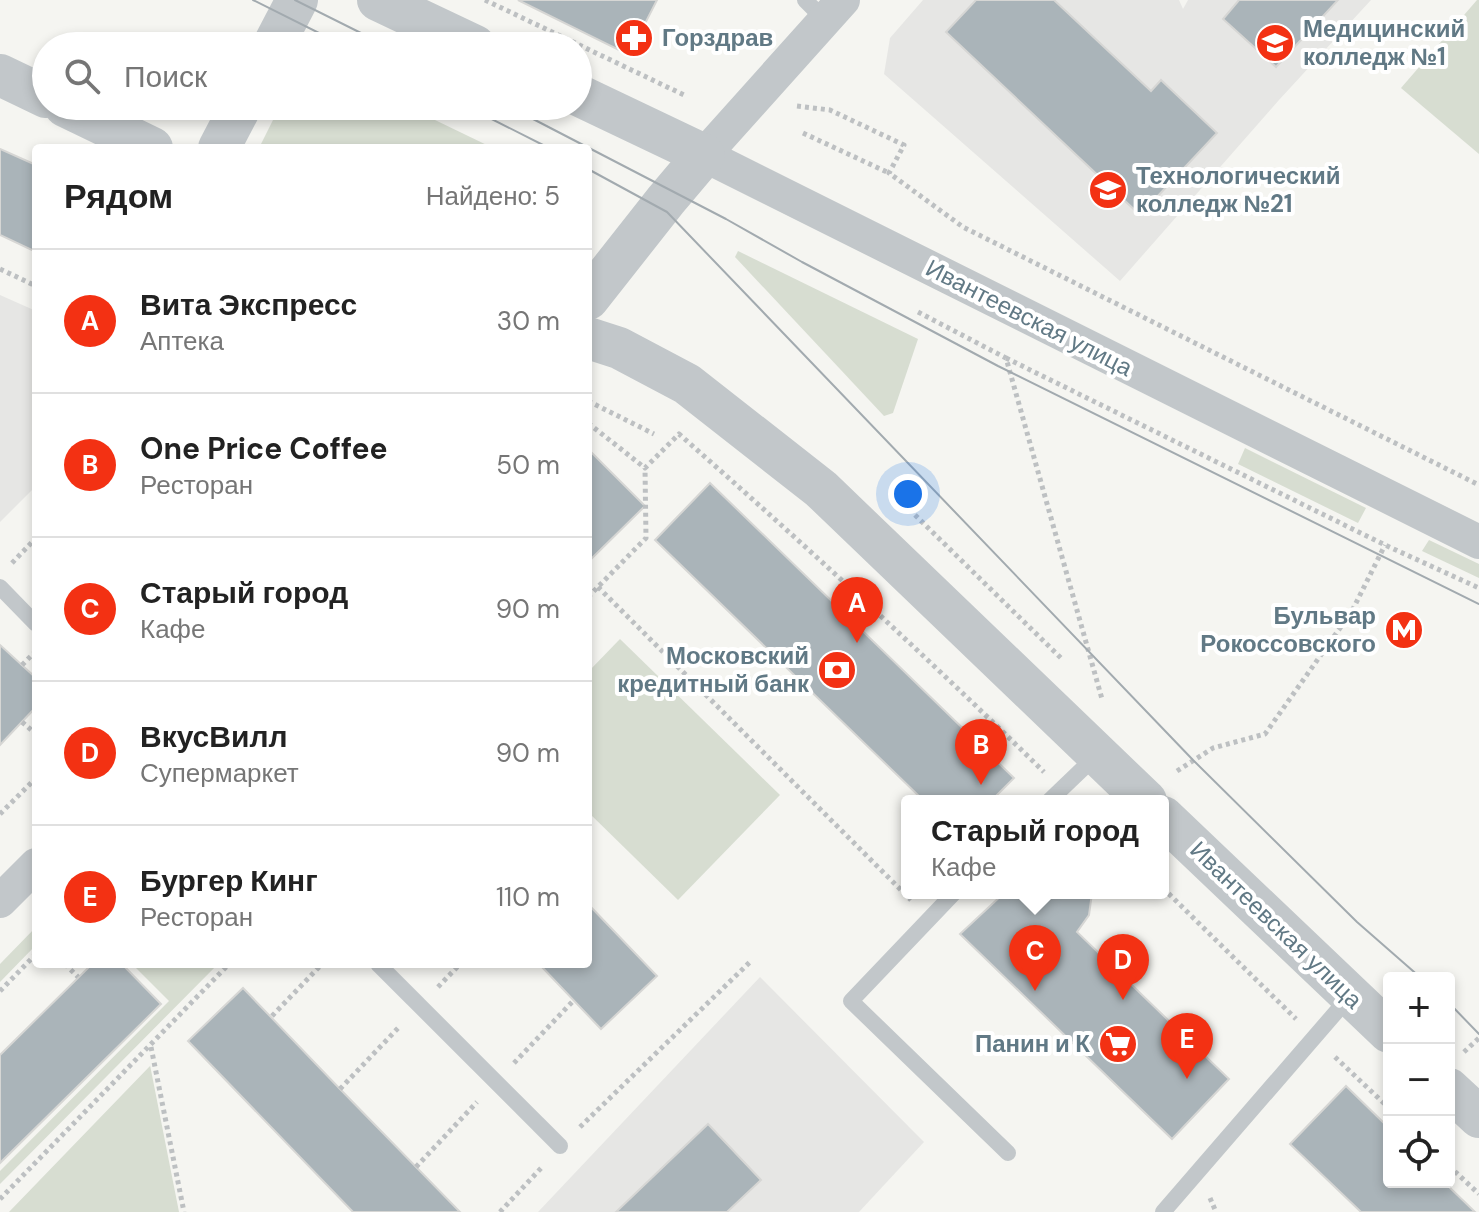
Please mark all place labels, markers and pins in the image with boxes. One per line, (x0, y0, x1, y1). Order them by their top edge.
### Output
place label: Медицинский колледж №1 (1303, 13, 1465, 72)
pharmacy icon: Горздрав (613, 17, 655, 59)
place label: Горздрав (662, 22, 773, 53)
school or university icon: Медицинский колледж №1 (1254, 22, 1296, 64)
place label: Технологический колледж №21 (1136, 160, 1341, 219)
school or university icon: Технологический колледж №21 (1087, 169, 1129, 211)
pin: A (831, 577, 883, 643)
place label: Бульвар Рокоссовского (1200, 600, 1376, 659)
metro station icon: Бульвар Рокоссовского (1383, 609, 1425, 651)
place label: Московский кредитный банк (617, 640, 810, 699)
bank icon: Московский кредитный банк (816, 649, 858, 691)
pin: B (955, 719, 1007, 785)
pin: C (1009, 925, 1061, 991)
pin: D (1097, 934, 1149, 1000)
pin: E (1161, 1013, 1213, 1079)
supermarket icon: Панин и К (1097, 1023, 1139, 1065)
place label: Панин и К (975, 1028, 1090, 1059)

